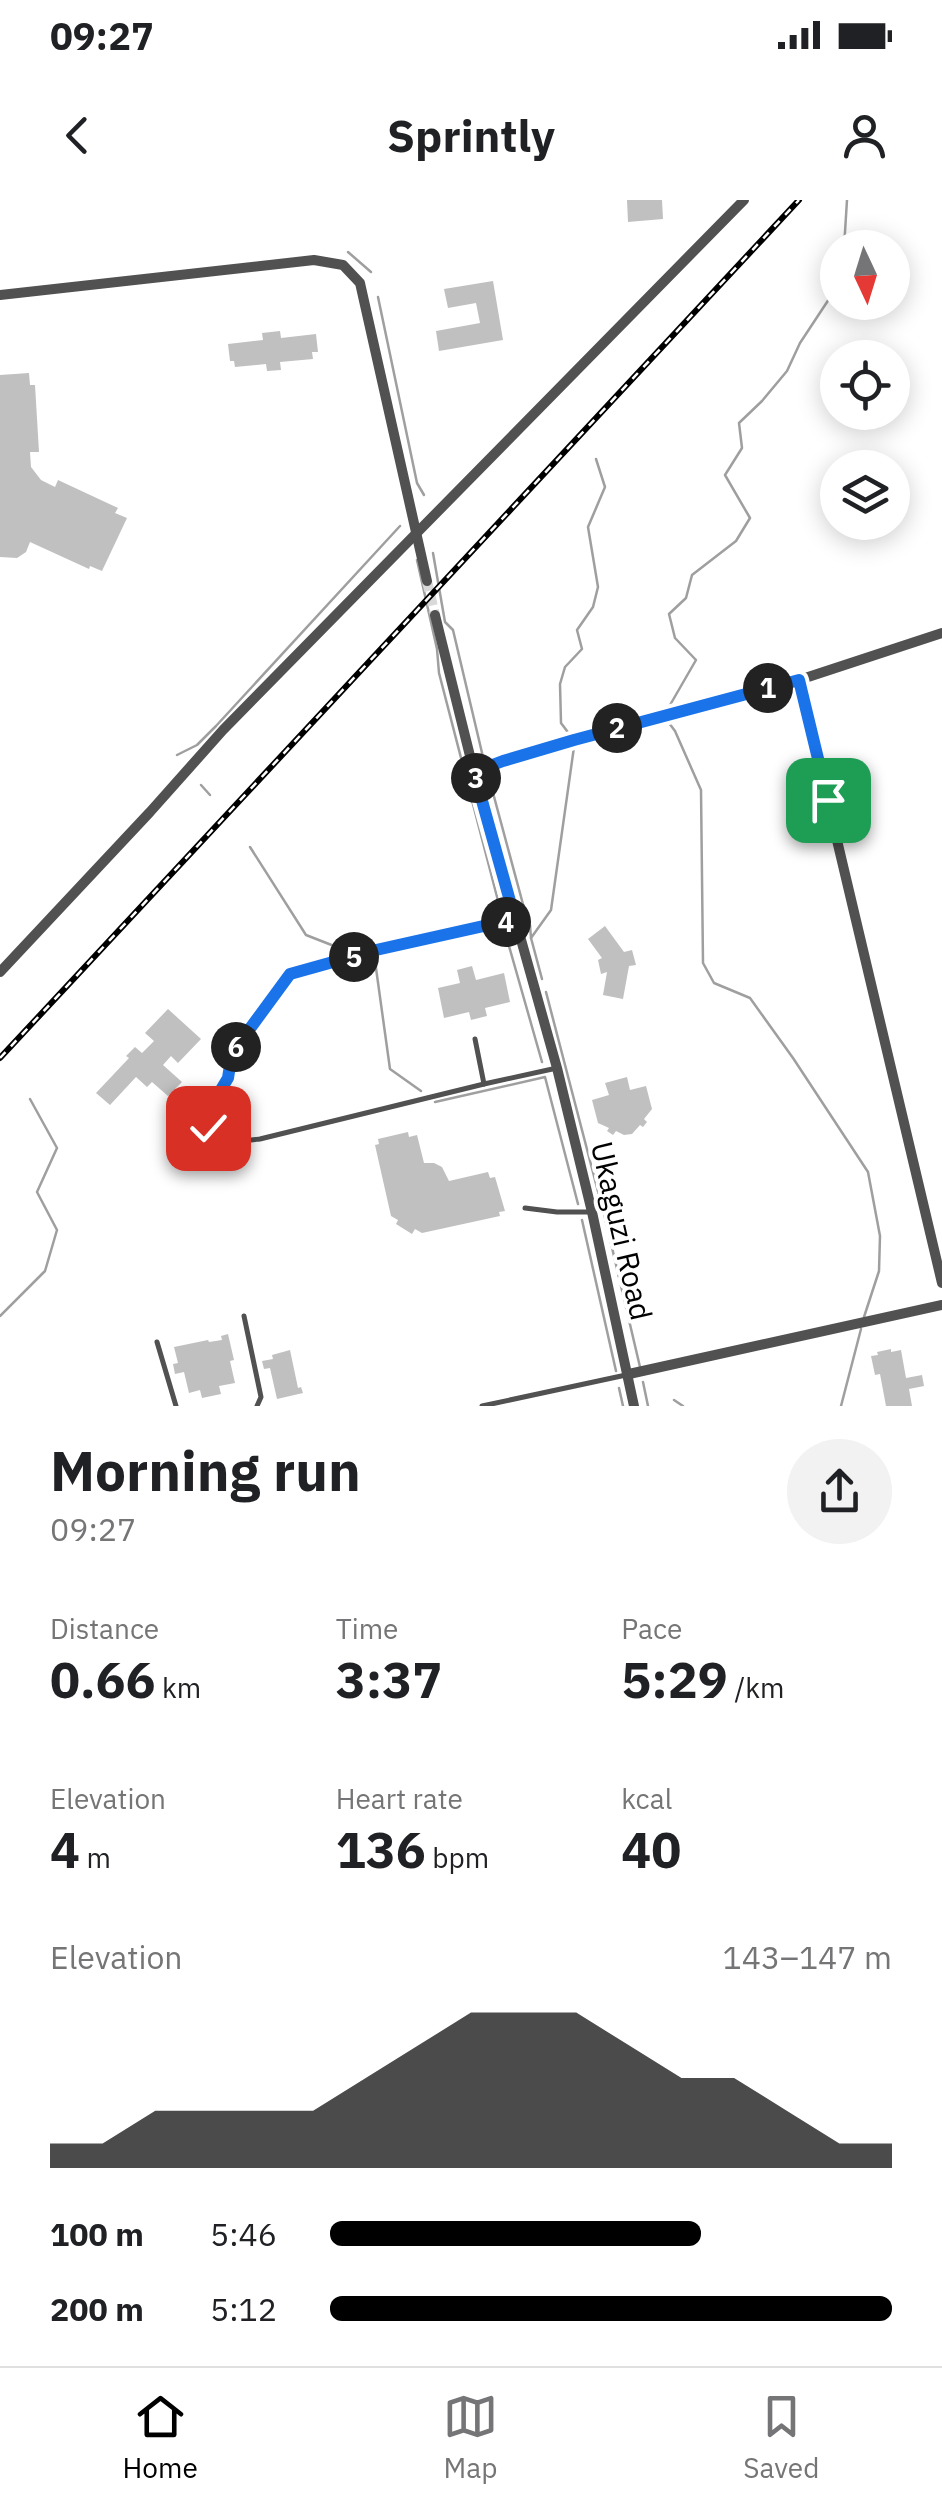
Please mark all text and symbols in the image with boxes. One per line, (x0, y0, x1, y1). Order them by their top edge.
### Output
text: 09:27 (50, 11, 154, 60)
text: Sprintly (387, 106, 555, 164)
icon: back (50, 108, 105, 163)
icon: person (837, 108, 892, 163)
north arrow (820, 230, 910, 320)
map controls (820, 230, 910, 540)
button: locate (820, 340, 910, 430)
button: layers (820, 450, 910, 540)
pin: 1 (743, 663, 793, 713)
text: 1 (760, 669, 776, 706)
pin: 2 (592, 703, 642, 753)
text: 2 (609, 709, 625, 746)
pin: 3 (451, 753, 501, 803)
pin (786, 758, 871, 843)
text: 3 (468, 759, 484, 796)
icon: arrive (801, 773, 856, 828)
pin: 4 (481, 897, 531, 947)
text: 4 (498, 903, 514, 940)
pin: 5 (329, 932, 379, 982)
text: 5 (346, 938, 362, 975)
pin: 6 (211, 1022, 261, 1072)
text: 6 (228, 1028, 244, 1065)
pin (166, 1086, 251, 1171)
icon: check (181, 1101, 236, 1156)
street label: Ukaguzi Road (583, 1137, 662, 1324)
text: Morning run (50, 1435, 361, 1506)
button: share (787, 1439, 892, 1544)
text: 09:27 (50, 1508, 136, 1550)
text: Distance (50, 1610, 159, 1647)
text: Time (336, 1610, 399, 1647)
text: Pace (621, 1610, 682, 1647)
text: 0.66 (50, 1647, 156, 1712)
text: 3:37 (336, 1647, 442, 1712)
text: 5:29 (621, 1647, 728, 1712)
text: km (156, 1669, 201, 1706)
text: /km (728, 1669, 784, 1706)
text: Elevation (50, 1780, 166, 1817)
text: Heart rate (336, 1780, 463, 1817)
text: kcal (621, 1780, 672, 1817)
text: 4 (50, 1817, 80, 1882)
text: 136 (336, 1817, 426, 1882)
text: 40 (621, 1817, 681, 1882)
text: m (80, 1839, 111, 1876)
text: bpm (426, 1839, 489, 1876)
text: Elevation (50, 1936, 183, 1978)
text: 143–147 m (722, 1936, 892, 1978)
text: 100 m (50, 2213, 144, 2255)
text: 5:46 (210, 2213, 277, 2255)
text: 200 m (50, 2288, 144, 2330)
text: 5:12 (210, 2288, 277, 2330)
tab: Home (123, 2389, 198, 2486)
tab: Map (443, 2389, 498, 2486)
tab: Saved (743, 2389, 819, 2486)

